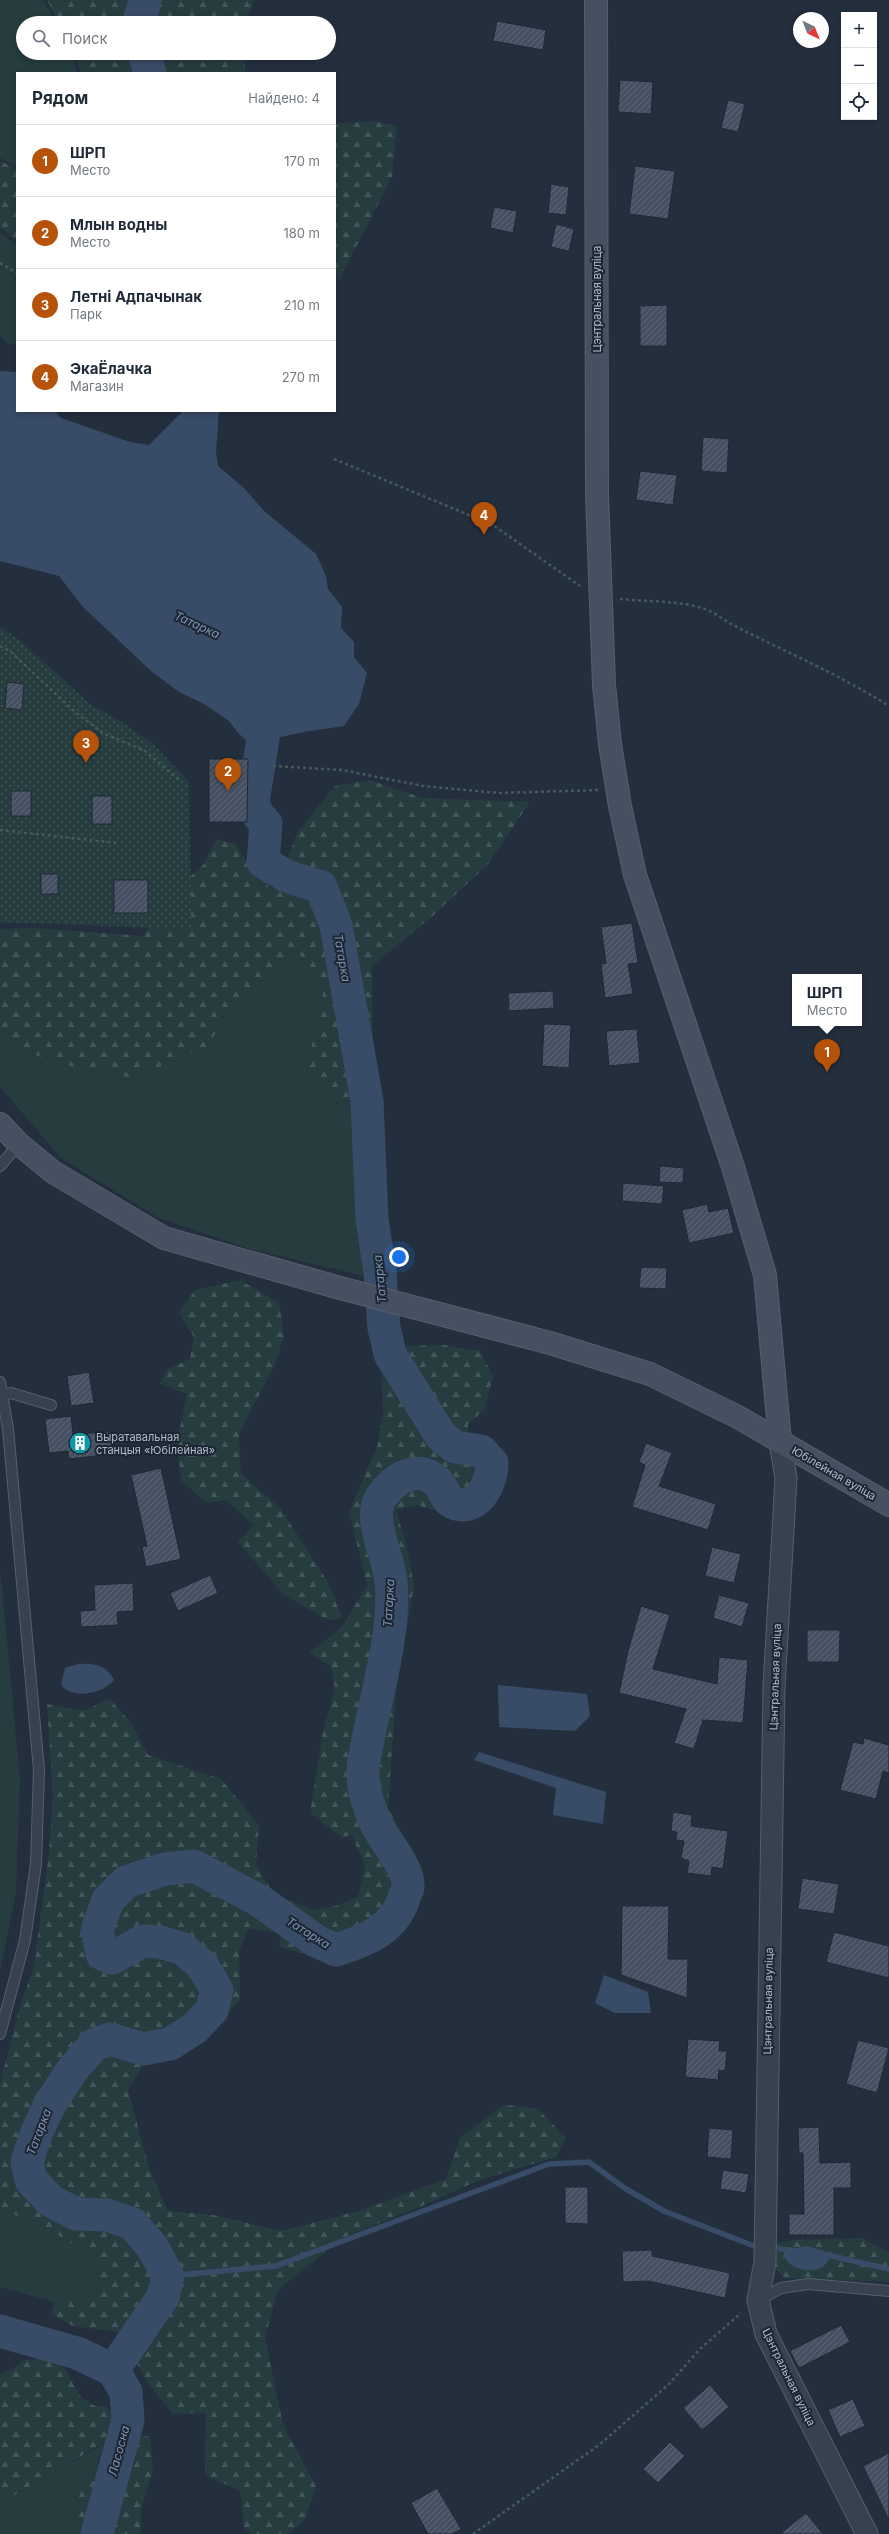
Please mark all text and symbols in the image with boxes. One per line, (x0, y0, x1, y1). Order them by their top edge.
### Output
north arrow (793, 12, 829, 48)
map controls (841, 12, 877, 120)
button: + (841, 12, 877, 48)
search box (16, 16, 336, 60)
icon: search (30, 27, 52, 49)
text: Поиск (62, 29, 108, 48)
button: − (841, 48, 877, 84)
button: locate (841, 84, 877, 120)
text: Рядом (32, 88, 88, 108)
text: Найдено: 4 (248, 90, 320, 106)
text: ШРП (70, 143, 106, 162)
text: 1 (42, 153, 48, 169)
text: 170 m (284, 153, 320, 169)
text: Место (70, 162, 110, 178)
text: Млын водны (70, 215, 167, 234)
text: 2 (41, 225, 49, 241)
text: 180 m (283, 225, 320, 241)
text: Место (70, 234, 110, 250)
street label: Цэнтральная вуліца (590, 246, 604, 352)
text: Летні Адпачынак (70, 287, 202, 306)
text: 3 (41, 297, 49, 313)
text: 210 m (284, 297, 320, 313)
text: Парк (70, 306, 102, 322)
text: ЭкаЁлачка (70, 359, 152, 378)
text: 4 (41, 369, 49, 385)
text: 270 m (282, 369, 320, 385)
text: Магазин (70, 378, 124, 394)
pin: 4 (471, 502, 497, 535)
water label: Татарка (172, 608, 222, 642)
pin: 3 (73, 730, 99, 763)
pin: 2 (215, 758, 241, 791)
water label: Татарка (331, 933, 354, 983)
popup (792, 974, 862, 1026)
text: ШРП (807, 983, 843, 1002)
text: Место (807, 1002, 847, 1018)
pin: 1 (814, 1039, 840, 1072)
your location (389, 1247, 409, 1267)
water label: Татарка (370, 1254, 389, 1304)
building icon: Выратавальная станцыя «Юбілейная» (67, 1430, 93, 1456)
place label: Выратавальная станцыя «Юбілейная» (96, 1430, 215, 1457)
street label: Юбілейная вуліца (789, 1443, 879, 1503)
water label: Татарка (380, 1578, 397, 1628)
street label: Цэнтральная вуліца (766, 1623, 784, 1731)
water label: Татарка (284, 1913, 333, 1952)
street label: Цэнтральная вуліца (760, 1947, 776, 2055)
water label: Татарка (23, 2107, 54, 2157)
street label: Цэнтральная вуліца (759, 2326, 819, 2428)
water label: Ласосна (105, 2424, 132, 2478)

